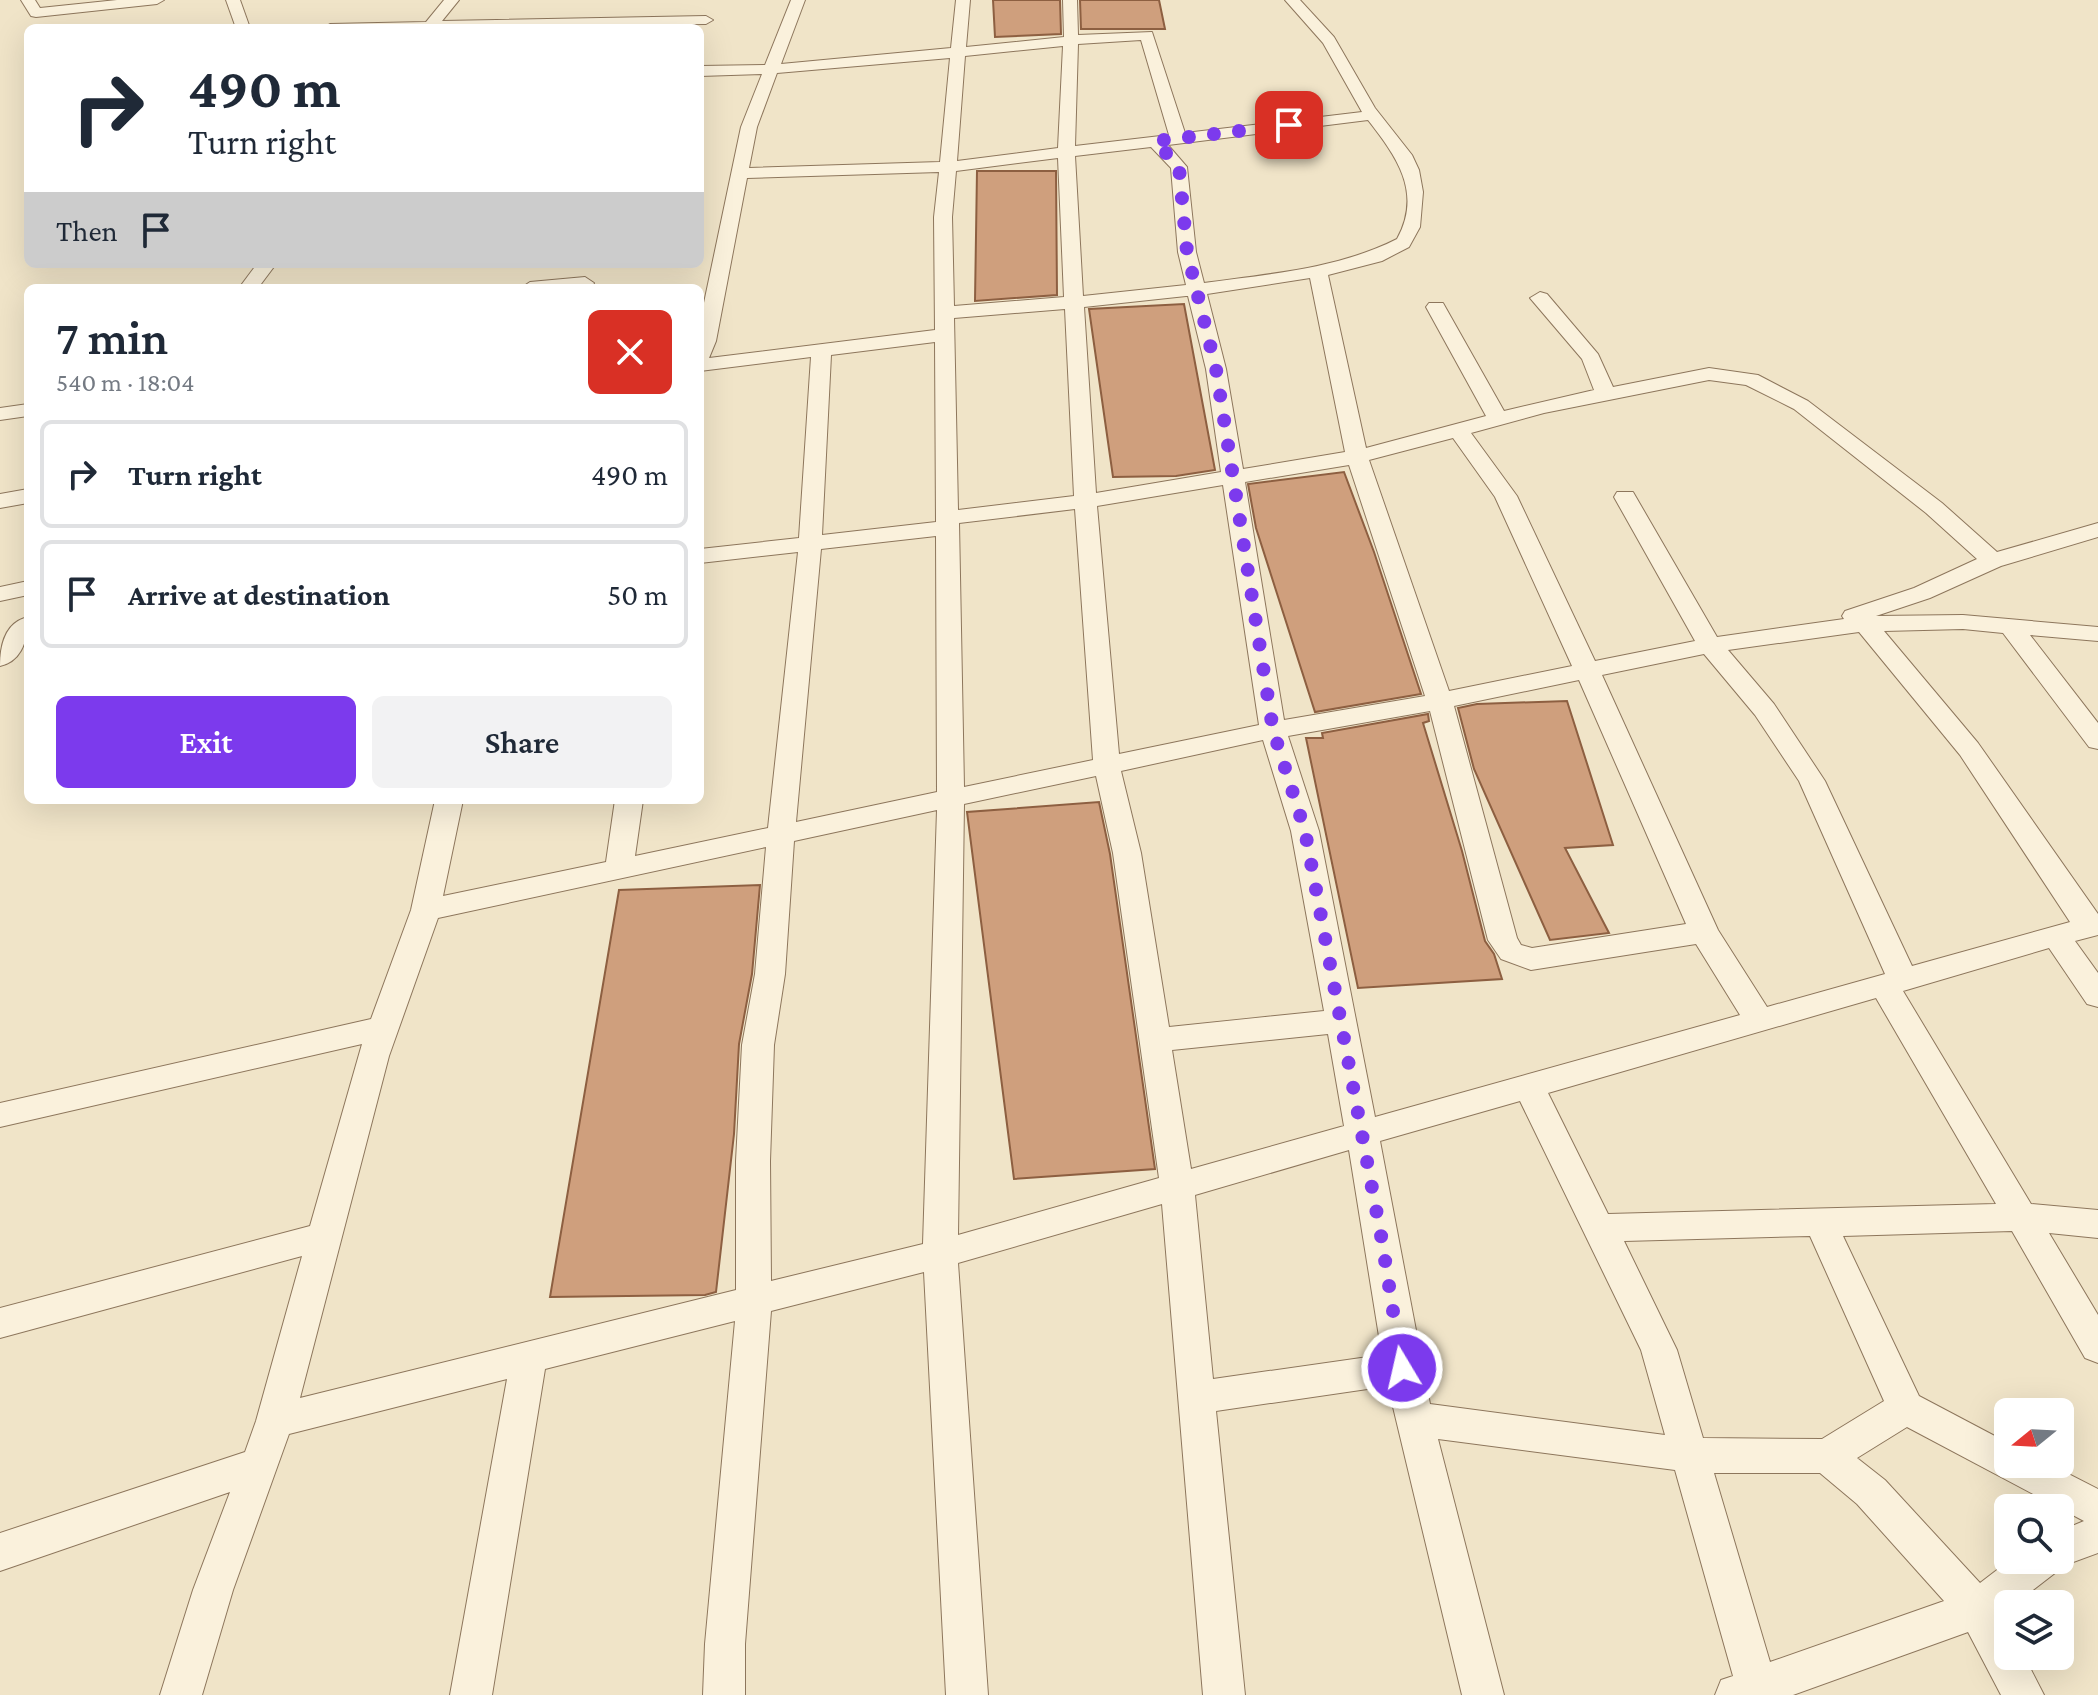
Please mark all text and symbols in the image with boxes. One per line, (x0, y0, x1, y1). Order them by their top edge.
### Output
icon: right (56, 56, 160, 160)
text: 490 m (188, 57, 341, 119)
pin (1255, 91, 1323, 159)
icon: arrive (1267, 103, 1311, 147)
text: Turn right (188, 122, 336, 162)
icon: arrive (134, 208, 178, 252)
text: Then (56, 214, 118, 247)
button: close (588, 310, 672, 394)
text: 7 min (56, 311, 168, 364)
text: 540 m · 18:04 (56, 368, 195, 397)
icon: right (60, 452, 104, 496)
text: Turn right (128, 458, 262, 491)
text: 490 m (591, 458, 668, 491)
icon: arrive (60, 572, 104, 616)
text: Arrive at destination (128, 578, 390, 611)
text: 50 m (607, 578, 668, 611)
button: Exit (56, 696, 356, 788)
button: Share (372, 696, 672, 788)
position arrow (1360, 1326, 1444, 1410)
north arrow (1994, 1398, 2074, 1478)
map controls (1994, 1398, 2074, 1670)
button: search (1994, 1494, 2074, 1574)
button: layers (1994, 1590, 2074, 1670)

